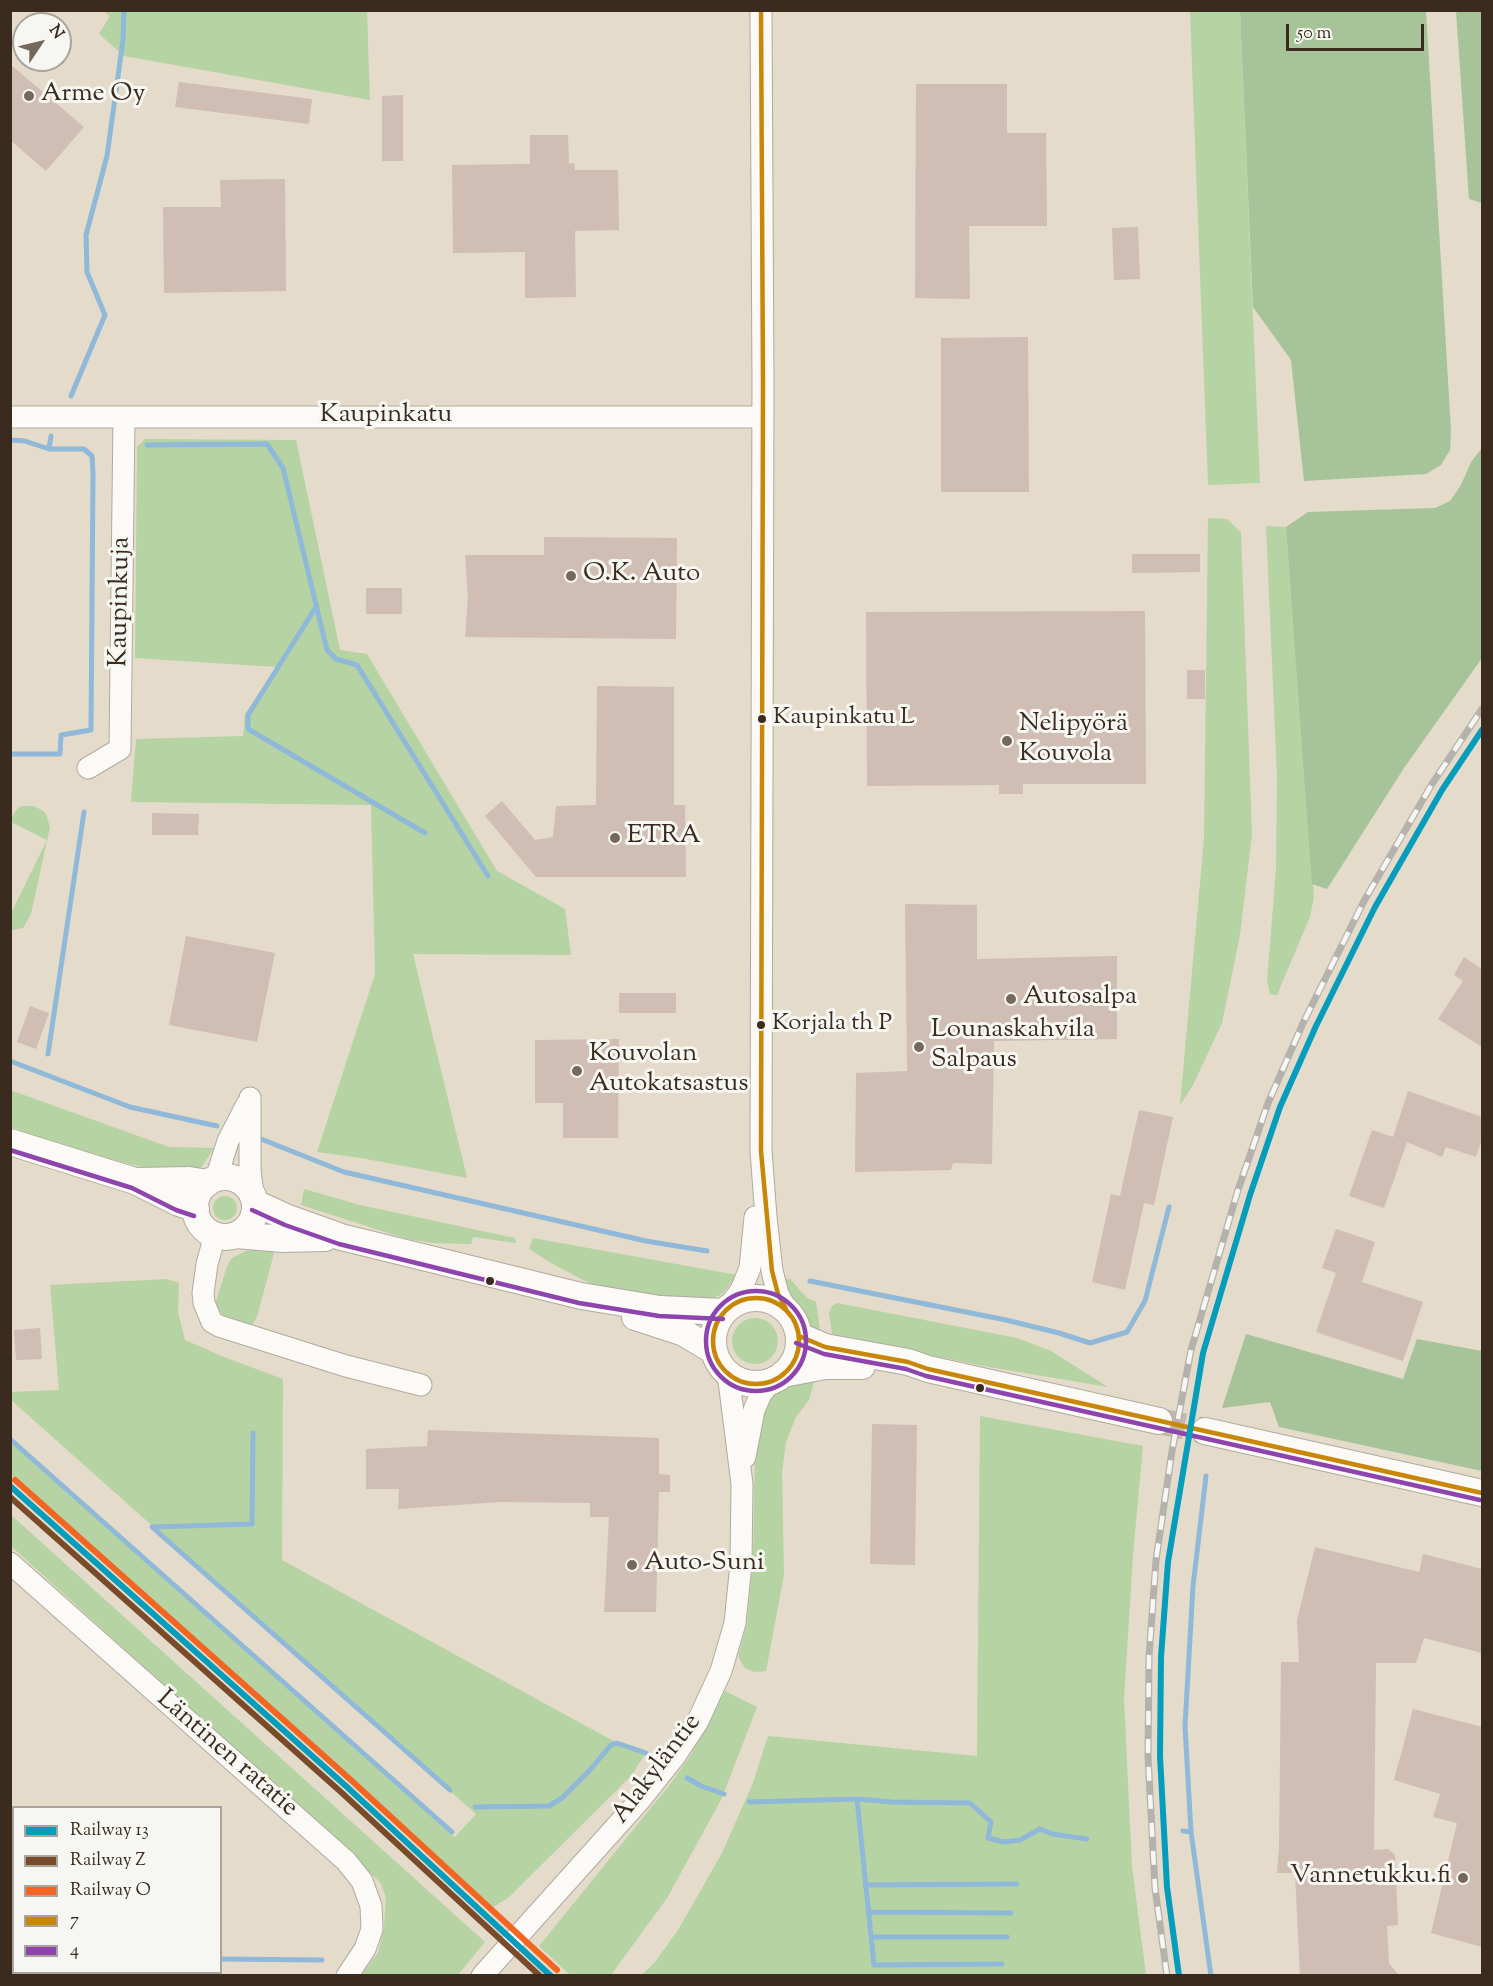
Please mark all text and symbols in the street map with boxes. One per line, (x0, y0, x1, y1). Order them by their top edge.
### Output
north arrow (12, 12, 72, 72)
scale bar (1289, 12, 1427, 50)
text: N (42, 21, 69, 44)
text: 50 m (1297, 21, 1331, 47)
place label: Arme Oy (41, 80, 145, 112)
marker: Arme Oy (22, 89, 36, 103)
street label: Kaupinkatu (320, 401, 452, 433)
street label: Kaupinkuja (105, 536, 139, 668)
place label: O.K. Auto (583, 560, 700, 592)
marker: O.K. Auto (564, 569, 578, 583)
place label: Kaupinkatu L (773, 705, 915, 733)
place label: Nelipyörä Kouvola (1019, 710, 1128, 772)
marker: Kaupinkatu L (756, 713, 768, 725)
marker: Nelipyörä Kouvola (1000, 734, 1014, 748)
place label: ETRA (627, 822, 701, 854)
marker: ETRA (608, 831, 622, 845)
place label: Autosalpa (1023, 983, 1137, 1015)
marker: Autosalpa (1004, 992, 1018, 1006)
place label: Korjala th P (772, 1011, 892, 1039)
place label: Lounaskahvila Salpaus (931, 1016, 1095, 1078)
marker: Korjala th P (755, 1019, 767, 1031)
place label: Kouvolan Autokatsastus (589, 1040, 748, 1102)
marker: Lounaskahvila Salpaus (912, 1040, 926, 1054)
marker: Kouvolan Autokatsastus (570, 1064, 584, 1078)
unlabelled marker (484, 1275, 496, 1287)
unlabelled marker (974, 1382, 986, 1394)
place label: Auto-Suni (644, 1549, 764, 1581)
marker: Auto-Suni (625, 1558, 639, 1572)
street label: Läntinen ratatie (149, 1685, 303, 1825)
street label: Alakyläntie (607, 1709, 709, 1831)
legend (12, 1806, 222, 1974)
text: Railway 13 (70, 1818, 149, 1844)
text: Railway Z (70, 1848, 146, 1874)
place label: Vannetukku.fi (1290, 1862, 1451, 1894)
marker: Vannetukku.fi (1456, 1871, 1470, 1885)
text: Railway O (70, 1878, 151, 1904)
text: 7 (70, 1908, 79, 1934)
text: 4 (70, 1938, 79, 1964)

